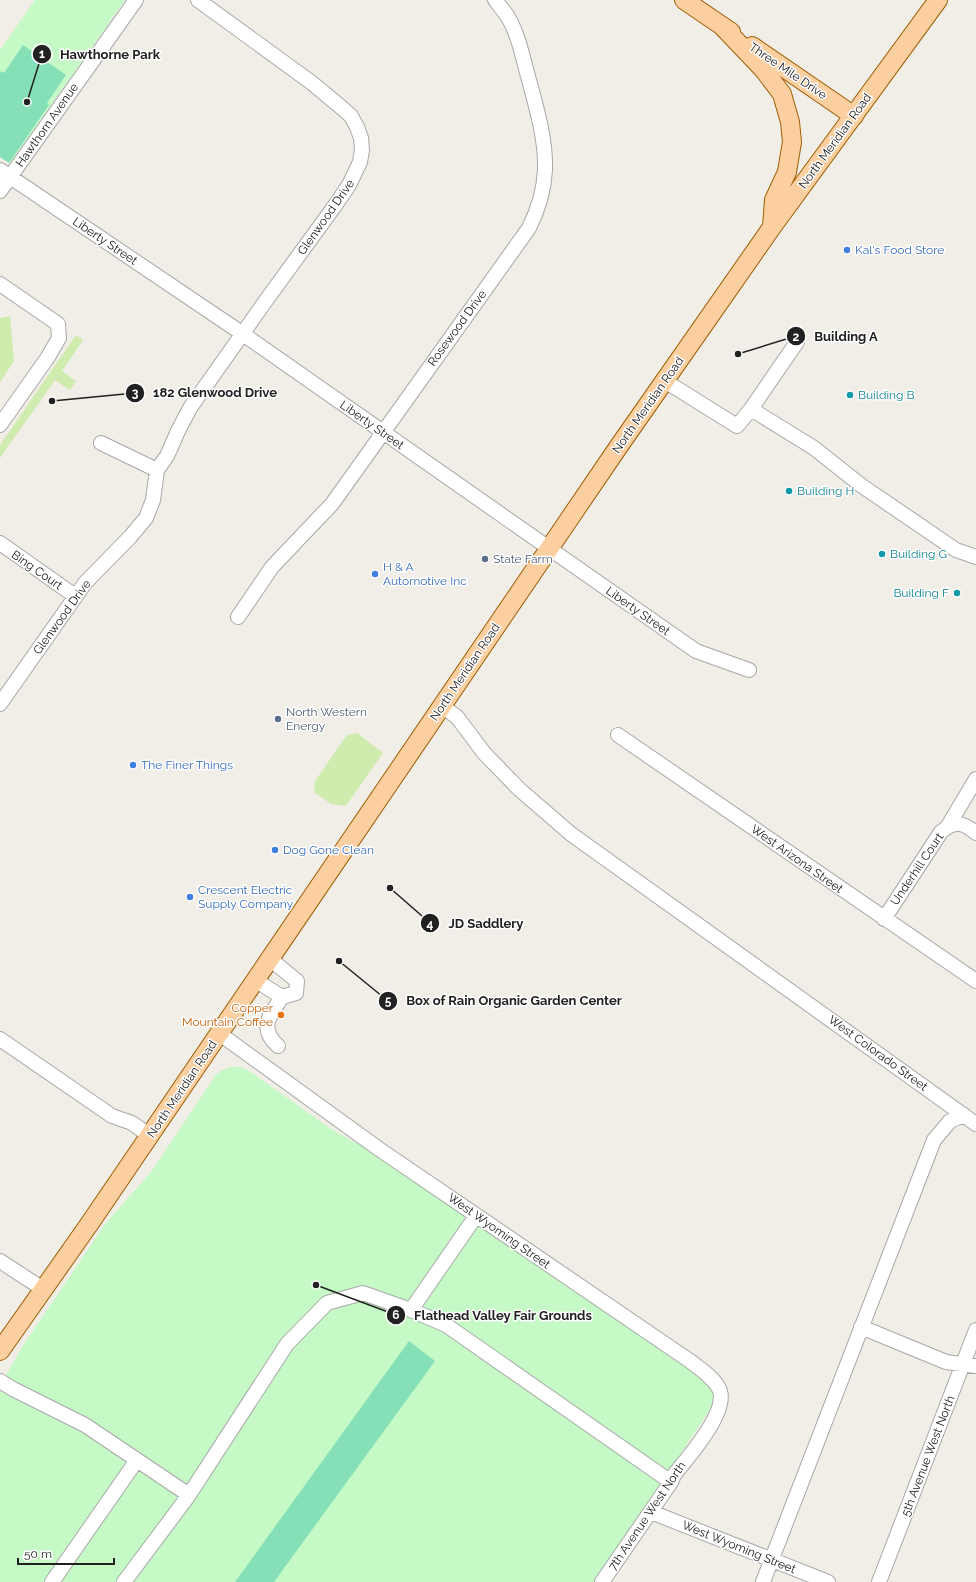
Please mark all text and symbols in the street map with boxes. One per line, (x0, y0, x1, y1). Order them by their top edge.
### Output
street label: Three Mile Drive (747, 40, 829, 102)
callout: Hawthorne Park (32, 42, 168, 67)
text: 1 (39, 47, 45, 61)
text: Hawthorne Park (60, 47, 161, 62)
street label: Hawthorn Avenue (13, 80, 81, 170)
street label: North Meridian Road (796, 91, 874, 191)
street label: Glenwood Drive (295, 177, 357, 257)
street label: Liberty Street (70, 214, 140, 268)
place label: Kal's Food Store (855, 243, 944, 257)
marker: Kal's Food Store (842, 245, 852, 255)
street label: Rosewood Drive (425, 287, 489, 369)
callout: Building A (786, 324, 886, 349)
text: Building A (814, 329, 878, 344)
text: 2 (793, 330, 800, 344)
street label: North Meridian Road (609, 354, 687, 456)
callout: 182 Glenwood Drive (125, 380, 285, 405)
text: 182 Glenwood Drive (153, 385, 277, 400)
text: 3 (132, 386, 139, 400)
place label: Building B (858, 388, 915, 402)
marker: Building B (845, 390, 855, 400)
street label: Liberty Street (337, 398, 407, 452)
place label: Building H (797, 484, 854, 498)
marker: Building H (784, 486, 794, 496)
street label: Bing Court (9, 547, 65, 593)
place label: Building G (890, 547, 947, 561)
marker: Building G (877, 549, 887, 559)
place label: State Farm (493, 552, 553, 566)
marker: State Farm (480, 554, 490, 564)
place label: H & A Automotive Inc (383, 560, 467, 588)
marker: H & A Automotive Inc (370, 569, 380, 579)
street label: Glenwood Drive (30, 577, 94, 657)
street label: Liberty Street (603, 584, 673, 638)
place label: Building F (893, 586, 949, 600)
marker: Building F (952, 588, 962, 598)
street label: North Meridian Road (427, 621, 503, 723)
place label: North Western Energy (286, 705, 367, 733)
marker: North Western Energy (273, 714, 283, 724)
place label: The Finer Things (141, 758, 233, 772)
marker: The Finer Things (128, 760, 138, 770)
street label: West Arizona Street (748, 822, 846, 896)
street label: Underhill Court (888, 830, 946, 908)
place label: Dog Gone Clean (283, 843, 374, 857)
marker: Dog Gone Clean (270, 845, 280, 855)
place label: Crescent Electric Supply Company (198, 883, 294, 911)
marker: Crescent Electric Supply Company (185, 892, 195, 902)
callout: JD Saddlery (420, 911, 531, 936)
text: JD Saddlery (448, 916, 524, 931)
text: 4 (427, 917, 434, 931)
callout: Box of Rain Organic Garden Center (378, 988, 630, 1013)
text: Box of Rain Organic Garden Center (406, 993, 622, 1008)
text: 5 (385, 994, 392, 1008)
place label: Copper Mountain Coffee (182, 1001, 274, 1029)
marker: Copper Mountain Coffee (276, 1010, 286, 1020)
street label: West Colorado Street (826, 1012, 930, 1094)
street label: North Meridian Road (144, 1038, 220, 1140)
street label: West Wyoming Street (445, 1190, 553, 1272)
callout: Flathead Valley Fair Grounds (386, 1303, 601, 1328)
text: 6 (392, 1308, 400, 1322)
text: Flathead Valley Fair Grounds (414, 1308, 593, 1323)
street label: 5th Avenue West North (898, 1394, 958, 1518)
street label: 7th Avenue West North (605, 1459, 689, 1573)
street label: West Wyoming Street (680, 1518, 798, 1576)
scale bar (18, 1540, 114, 1566)
text: 50 m (24, 1547, 52, 1561)

